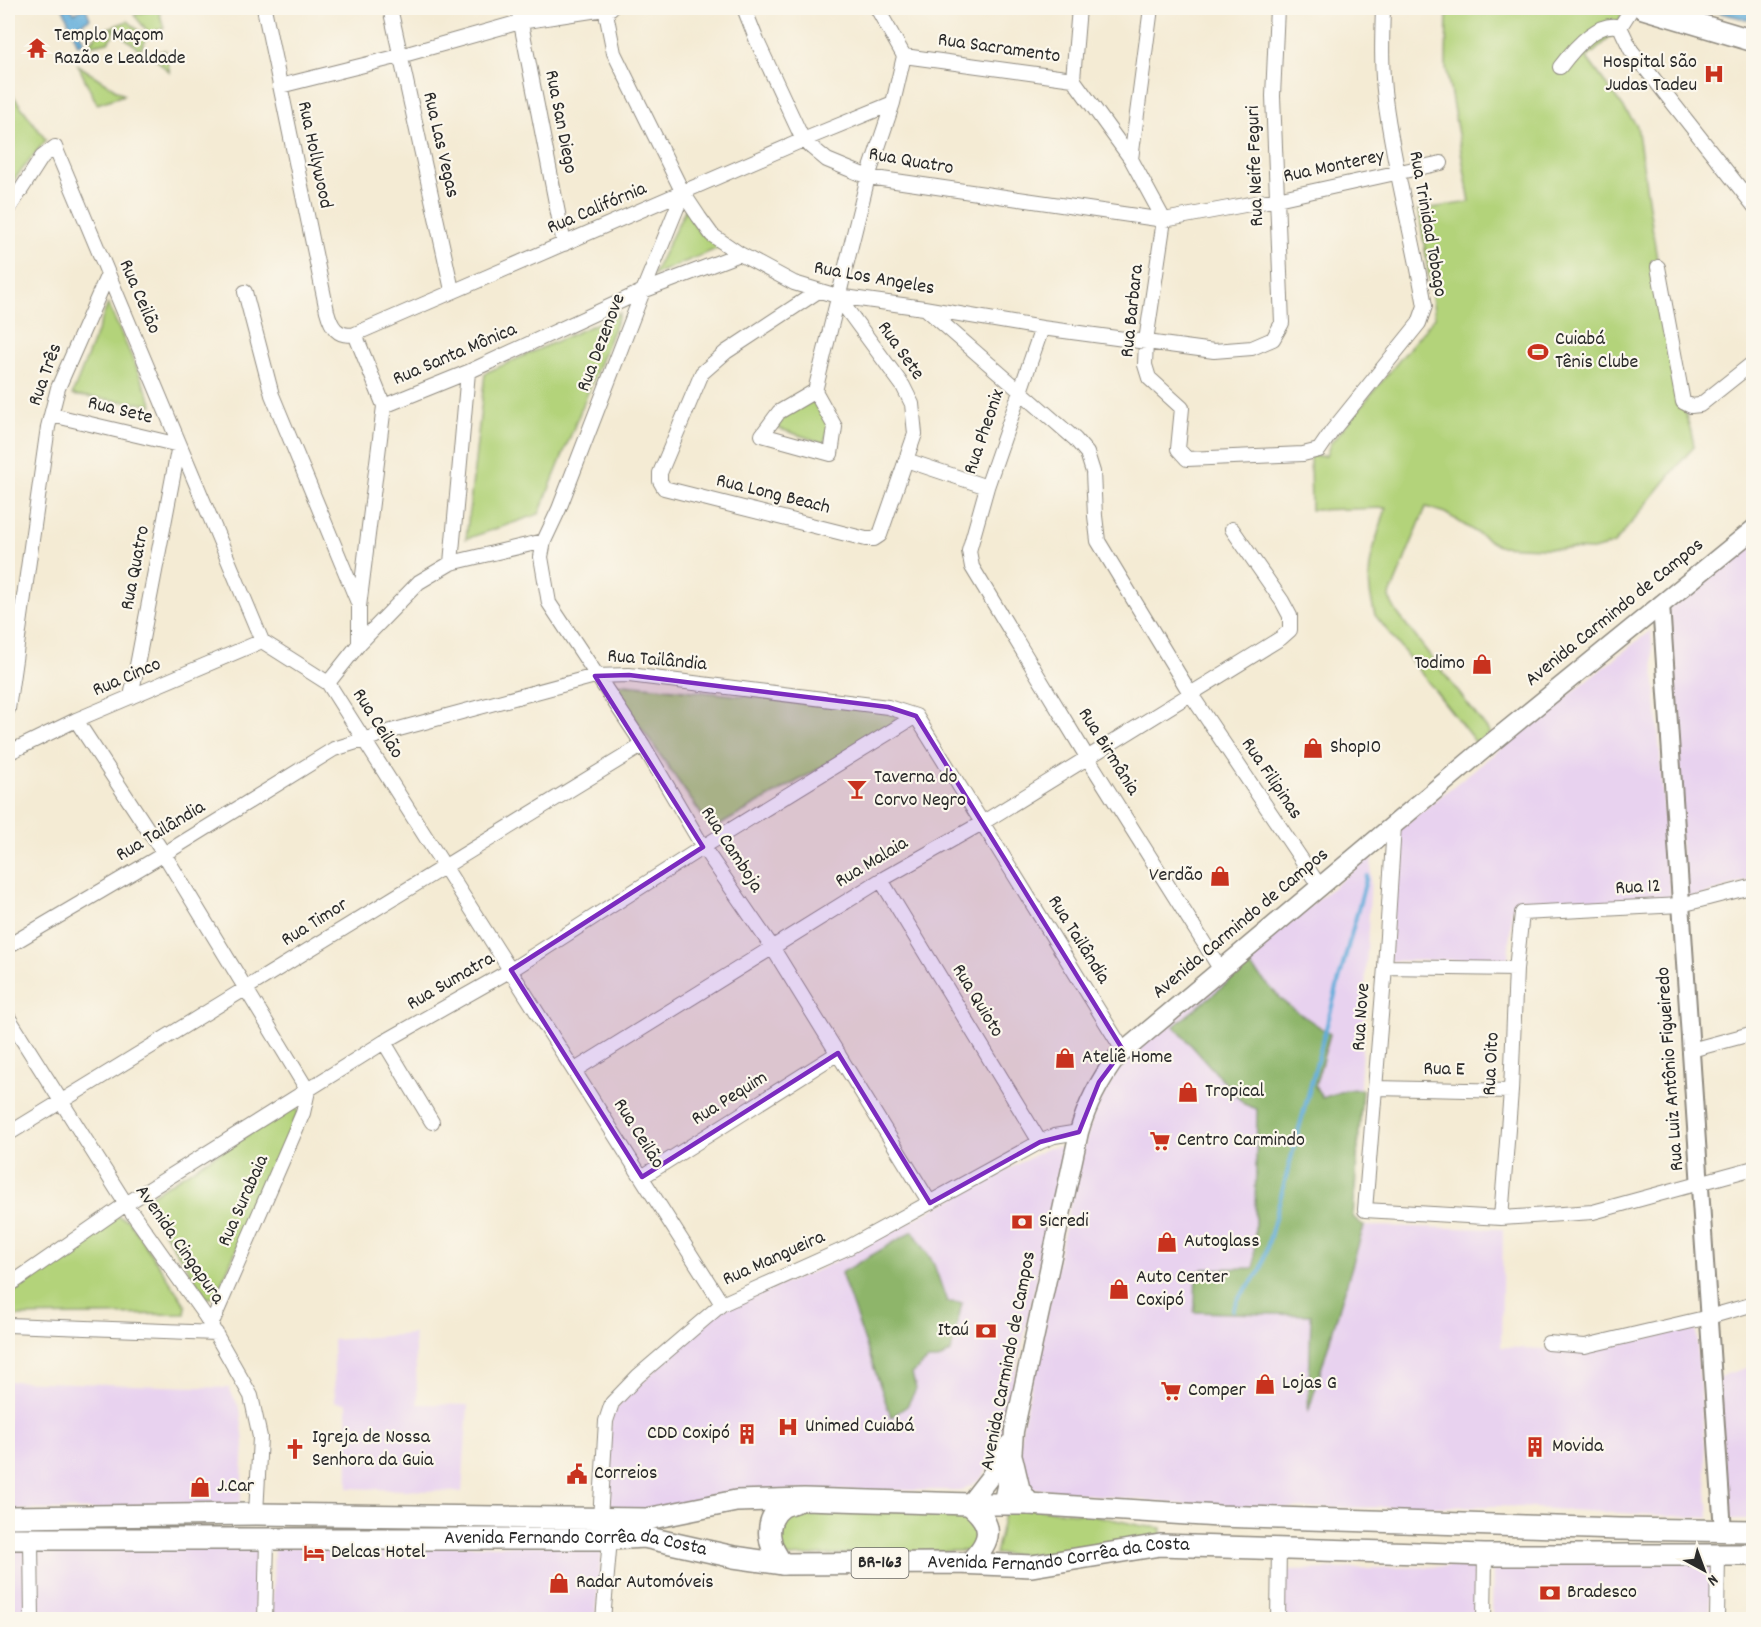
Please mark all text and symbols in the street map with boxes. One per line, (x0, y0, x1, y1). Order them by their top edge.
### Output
place label: Templo Maçom Razão e Lealdade (54, 22, 186, 73)
street label: Rua Sacramento (936, 27, 1062, 71)
temple icon: Templo Maçom Razão e Lealdade (25, 36, 49, 60)
place label: Hospital São Judas Tadeu (1603, 49, 1697, 100)
hospital icon: Hospital São Judas Tadeu (1702, 62, 1726, 86)
street label: Rua San Diego (536, 68, 584, 176)
street label: Rua Las Vegas (414, 89, 466, 201)
street label: Rua Hollywood (289, 99, 339, 211)
street label: Rua Neife Feguri (1240, 105, 1272, 227)
street label: Rua Quatro (866, 141, 956, 183)
street label: Rua Monterey (1281, 142, 1388, 191)
street label: Rua Trinidad Tobago (1400, 149, 1454, 299)
street label: Rua Califórnia (543, 175, 652, 243)
street label: Rua Ceilão (111, 255, 167, 339)
street label: Rua Los Angeles (811, 255, 937, 303)
street label: Rua Barbara (1114, 262, 1152, 359)
street label: Rua Dezenove (570, 290, 634, 396)
street label: Rua Santa Mônica (389, 316, 522, 394)
street label: Rua Sete (870, 316, 931, 386)
place label: Cuiabá Tênis Clube (1555, 326, 1638, 377)
street label: Rua Três (22, 340, 70, 410)
sports icon: Cuiabá Tênis Clube (1526, 340, 1550, 364)
street label: Rua Pheonix (957, 385, 1013, 478)
street label: Rua Sete (85, 389, 156, 433)
street label: Rua Long Beach (713, 467, 833, 523)
street label: Rua Quatro (114, 523, 158, 613)
street label: Avenida Carmindo de Campos (1520, 532, 1710, 694)
street label: Rua Tailândia (606, 643, 709, 679)
place label: Todimo (1414, 650, 1465, 678)
street label: Rua Cinco (88, 651, 166, 705)
shop icon: Todimo (1470, 652, 1494, 676)
street label: Rua Ceilão (344, 683, 410, 765)
street label: Rua Birmânia (1070, 703, 1146, 802)
street label: Rua Filipinas (1233, 733, 1309, 825)
place label: Shop10 (1330, 734, 1381, 762)
shop icon: Shop10 (1301, 736, 1325, 760)
place label: Taverna do Corvo Negro (874, 764, 966, 815)
bar icon: Taverna do Corvo Negro (845, 777, 869, 801)
street label: Rua Tailândia (111, 794, 211, 870)
street label: Rua Camboja (693, 801, 770, 899)
street label: Rua Malaia (830, 830, 914, 896)
street label: Avenida Carmindo de Campos (1147, 842, 1335, 1006)
place label: Verdão (1149, 862, 1203, 890)
shop icon: Verdão (1208, 864, 1232, 888)
street label: Rua 12 (1615, 873, 1661, 903)
street label: Rua Tailândia (1040, 890, 1117, 990)
street label: Rua Timor (276, 891, 354, 954)
street label: Rua Sumatra (402, 945, 501, 1018)
street label: Rua Quioto (944, 959, 1010, 1043)
street label: Rua Luiz Antônio Figueiredo (1650, 966, 1692, 1172)
street label: Rua Nove (1346, 982, 1378, 1052)
street label: Rua Oito (1476, 1031, 1508, 1097)
place label: Ateliê Home (1082, 1044, 1173, 1072)
shop icon: Ateliê Home (1053, 1046, 1077, 1070)
street label: Rua E (1423, 1056, 1465, 1084)
street label: Rua Pequim (686, 1065, 774, 1133)
place label: Tropical (1205, 1078, 1265, 1106)
shop icon: Tropical (1176, 1080, 1200, 1104)
street label: Rua Ceilão (605, 1093, 671, 1175)
place label: Centro Carmindo (1177, 1127, 1305, 1155)
supermarket icon: Centro Carmindo (1148, 1129, 1172, 1153)
street label: Rua Surabaia (211, 1150, 277, 1251)
street label: Avenida Cingapura (127, 1180, 231, 1311)
place label: Sicredi (1039, 1208, 1089, 1236)
bank icon: Sicredi (1010, 1210, 1034, 1234)
street label: Rua Mangueira (718, 1224, 830, 1294)
place label: Autoglass (1184, 1228, 1260, 1256)
shop icon: Autoglass (1155, 1230, 1179, 1254)
street label: Avenida Carmindo de Campos (974, 1249, 1044, 1473)
place label: Auto Center Coxipó (1136, 1264, 1228, 1315)
shop icon: Auto Center Coxipó (1107, 1277, 1131, 1301)
place label: Itaú (937, 1317, 969, 1345)
bank icon: Itaú (974, 1319, 998, 1343)
place label: Lojas G (1282, 1370, 1337, 1398)
shop icon: Lojas G (1253, 1372, 1277, 1396)
place label: Comper (1188, 1377, 1247, 1405)
supermarket icon: Comper (1159, 1379, 1183, 1403)
place label: Unimed Cuiabá (805, 1413, 914, 1441)
hospital icon: Unimed Cuiabá (776, 1415, 800, 1439)
place label: CDD Coxipó (647, 1420, 730, 1448)
building icon: CDD Coxipó (735, 1422, 759, 1446)
place label: Igreja de Nossa Senhora da Guia (312, 1424, 434, 1475)
place label: Movida (1552, 1433, 1604, 1461)
building icon: Movida (1523, 1435, 1547, 1459)
church icon: Igreja de Nossa Senhora da Guia (283, 1437, 307, 1461)
place label: Correios (594, 1460, 657, 1488)
public building icon: Correios (565, 1462, 589, 1486)
place label: J.Car (217, 1473, 255, 1501)
shop icon: J.Car (188, 1475, 212, 1499)
street label: Avenida Fernando Corrêa da Costa (444, 1523, 710, 1565)
street label: Avenida Fernando Corrêa da Costa (927, 1530, 1190, 1580)
place label: Delcas Hotel (331, 1539, 426, 1567)
north arrow (1674, 1540, 1734, 1600)
hotel icon: Delcas Hotel (302, 1541, 326, 1565)
road number: BR-163 (852, 1548, 908, 1578)
text: N (1702, 1568, 1723, 1591)
place label: Radar Automóveis (576, 1569, 714, 1597)
shop icon: Radar Automóveis (547, 1571, 571, 1595)
place label: Bradesco (1567, 1579, 1637, 1607)
bank icon: Bradesco (1538, 1581, 1562, 1605)

